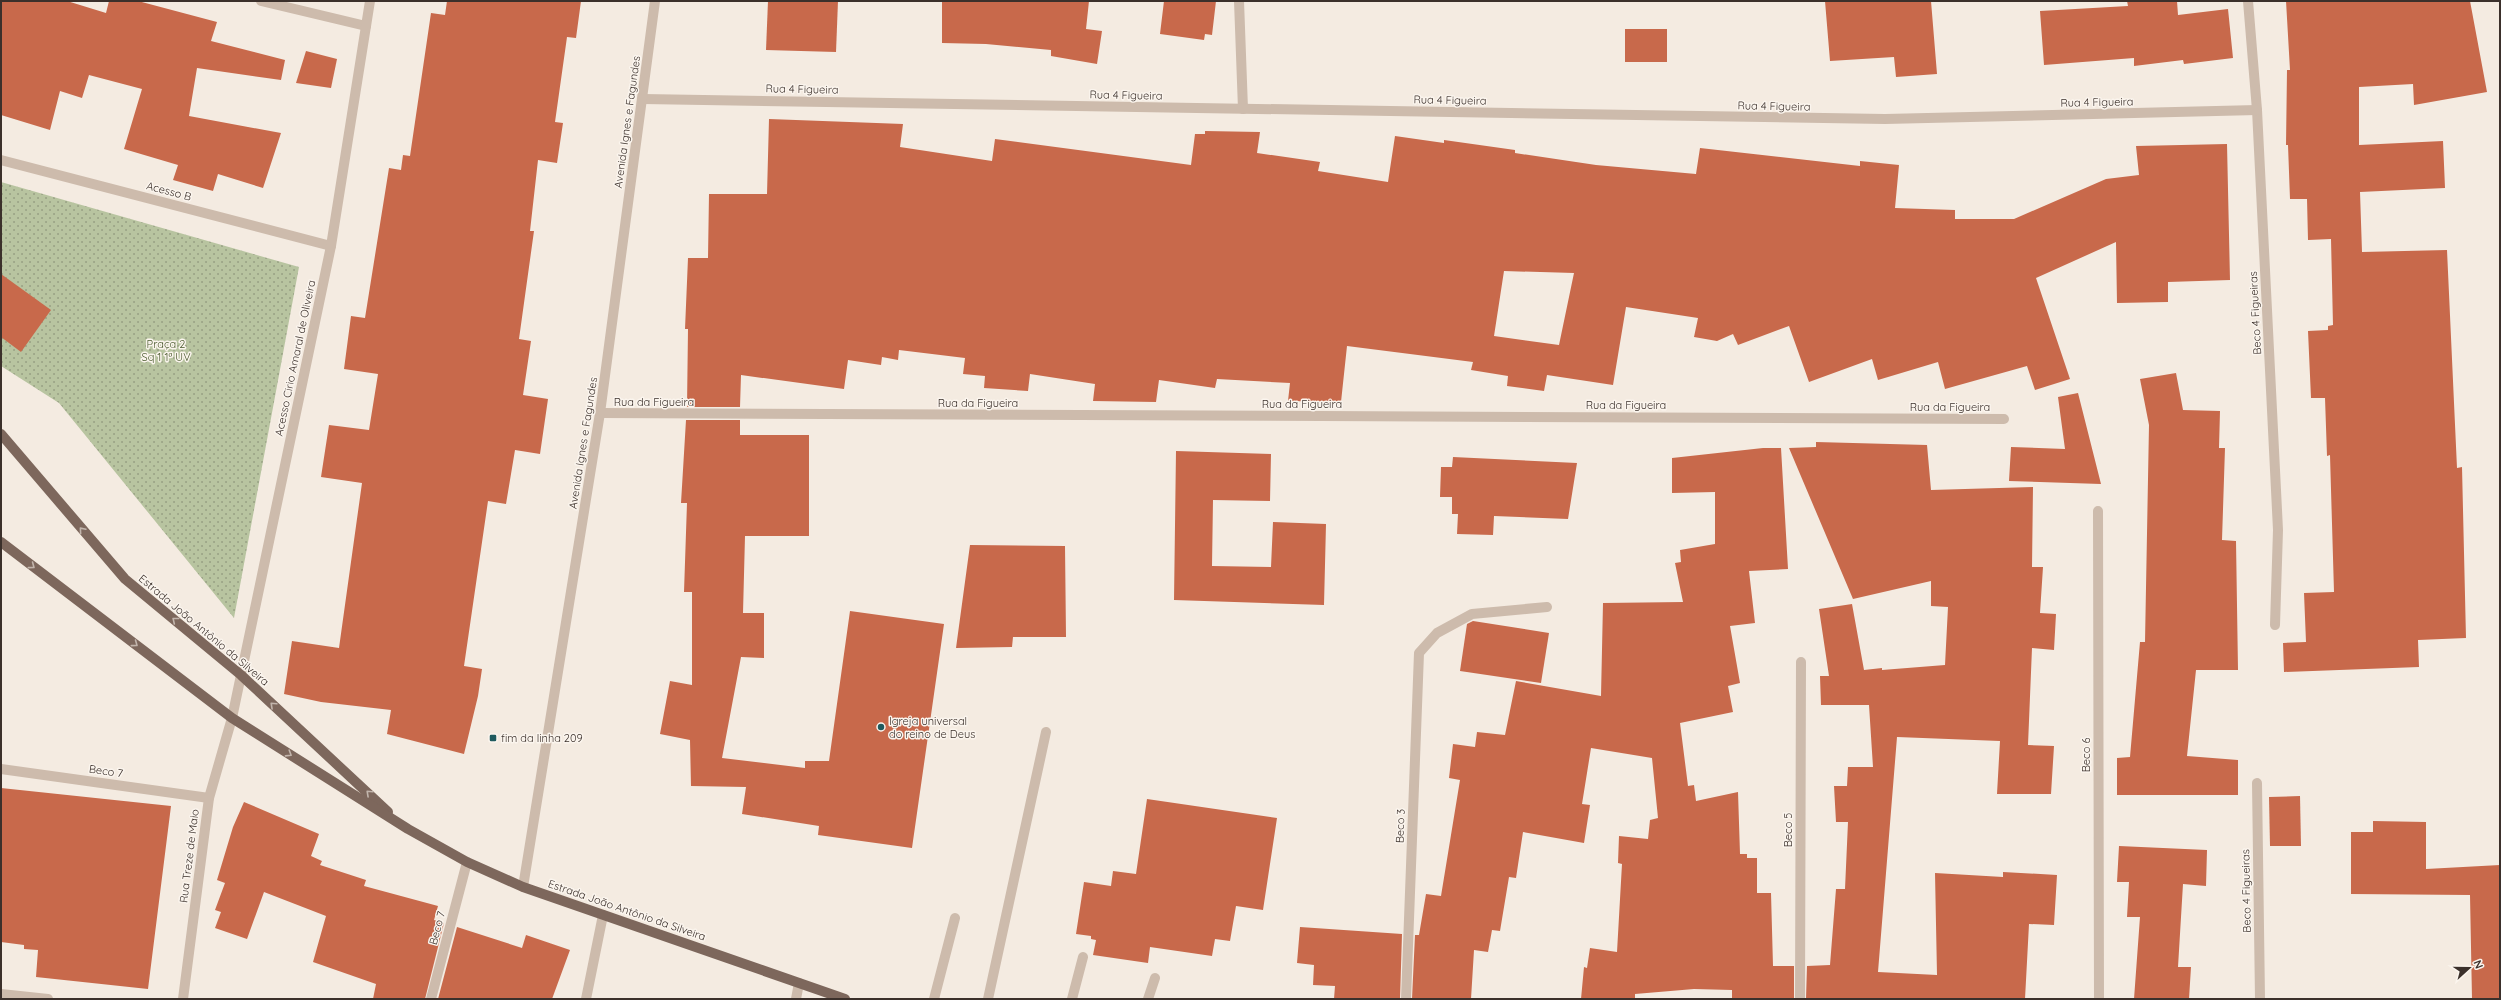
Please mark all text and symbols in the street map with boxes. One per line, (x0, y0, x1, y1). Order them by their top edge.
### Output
street label: Avenida Ignes e Fagundes (611, 55, 643, 189)
street label: Rua 4 Figueira (765, 81, 839, 97)
street label: Rua 4 Figueira (1089, 87, 1163, 103)
street label: Rua 4 Figueira (1413, 92, 1487, 108)
street label: Rua 4 Figueira (2060, 94, 2134, 110)
street label: Rua 4 Figueira (1737, 98, 1811, 114)
street label: Acesso B (145, 178, 193, 204)
street label: Beco 4 Figueiras (2246, 271, 2264, 355)
street label: Acesso Cirio Amaral de Oliveira (272, 279, 318, 437)
park label: Praça 2 Sq 1 1ª UV (141, 337, 191, 364)
street label: Avenida Ignes e Fagundes (566, 376, 600, 510)
street label: Rua da Figueira (614, 395, 694, 409)
street label: Rua da Figueira (938, 396, 1018, 410)
street label: Rua da Figueira (1262, 397, 1342, 411)
street label: Rua da Figueira (1586, 398, 1666, 412)
street label: Rua da Figueira (1910, 400, 1990, 414)
one-way arrow (80, 527, 87, 534)
one-way arrow (28, 561, 35, 568)
street label: Estrada João Antônio da Silveira (136, 571, 272, 689)
one-way arrow (172, 618, 179, 625)
one-way arrow (131, 640, 138, 647)
one-way arrow (270, 702, 278, 710)
place label: Igreja universal do reino de Deus (889, 714, 975, 741)
marker: Igreja universal do reino de Deus (876, 722, 886, 732)
place label: fim da linha 209 (501, 731, 583, 745)
marker: fim da linha 209 (488, 733, 498, 743)
street label: Beco 6 (2079, 738, 2093, 772)
one-way arrow (285, 749, 292, 757)
street label: Beco 7 (88, 762, 124, 780)
one-way arrow (366, 791, 374, 798)
street label: Rua Treze de Maio (176, 808, 202, 904)
street label: Beco 3 (1392, 808, 1408, 843)
street label: Beco 5 (1781, 813, 1795, 847)
street label: Beco 4 Figueiras (2238, 849, 2254, 933)
street label: Estrada João Antônio da Silveira (546, 876, 708, 944)
street label: Beco 7 (426, 909, 448, 946)
north arrow (2449, 948, 2489, 988)
text: N (2470, 958, 2486, 971)

